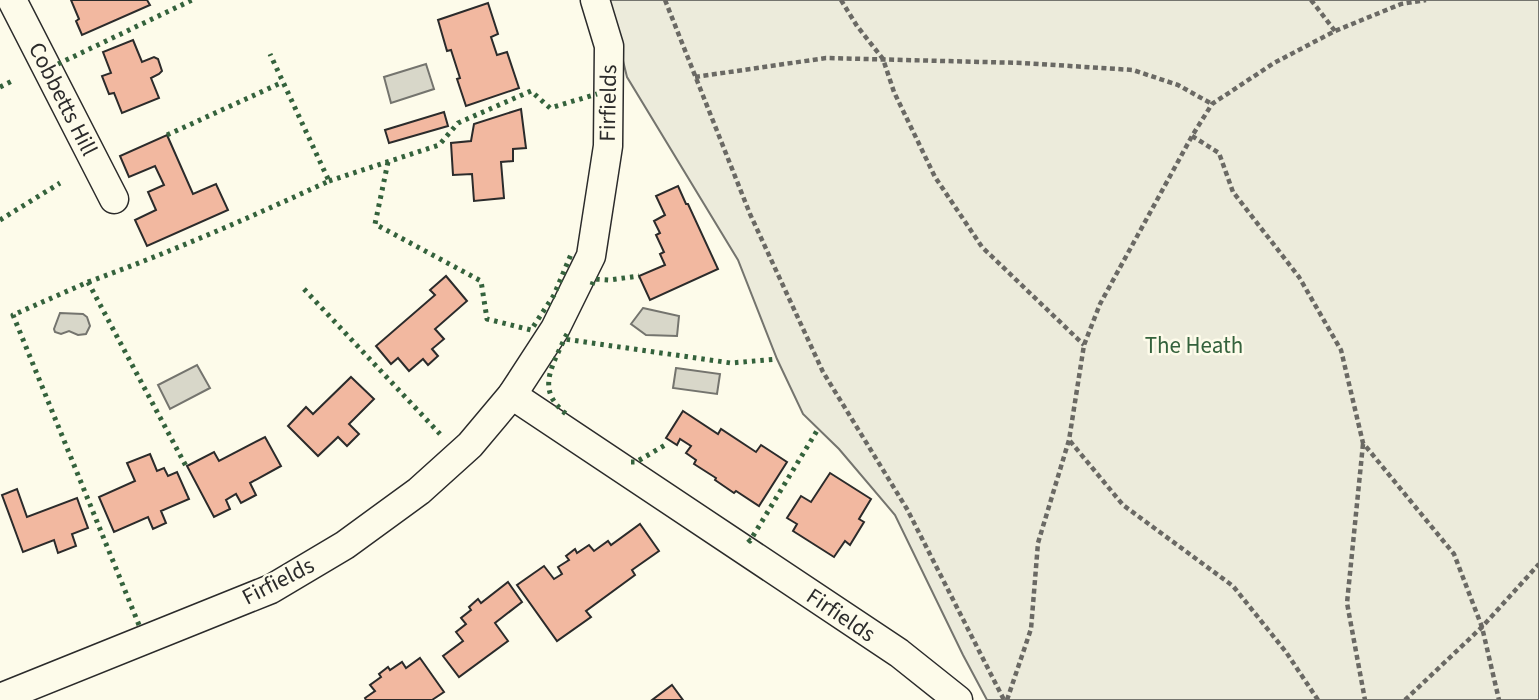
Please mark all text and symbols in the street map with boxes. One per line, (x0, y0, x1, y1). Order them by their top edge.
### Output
street label: Cobbetts Hill (20, 36, 106, 162)
street label: Firfields (591, 64, 625, 142)
park label: The Heath (1145, 329, 1243, 362)
street label: Firfields (236, 549, 320, 613)
street label: Firfields (800, 580, 882, 650)

